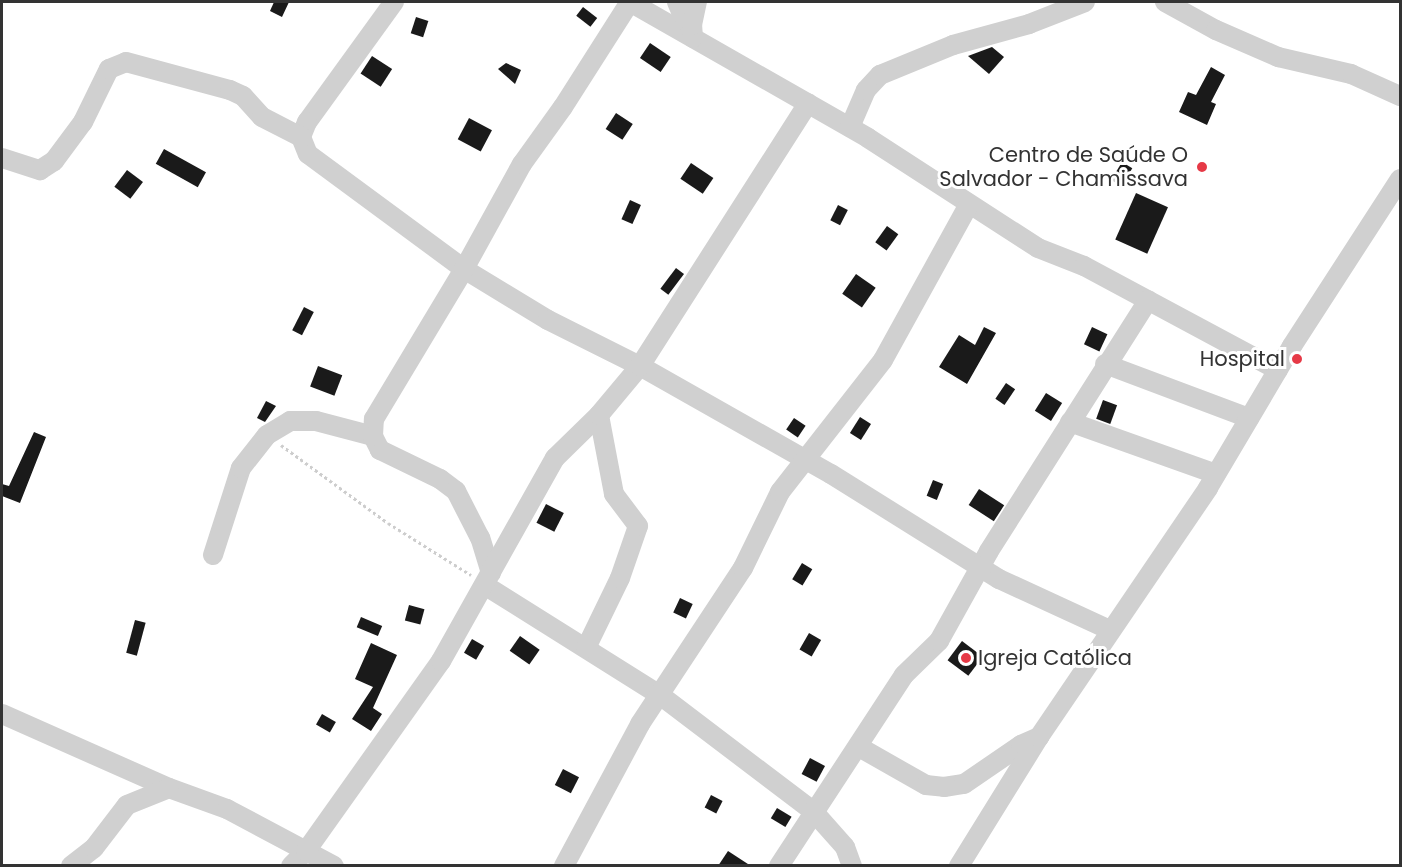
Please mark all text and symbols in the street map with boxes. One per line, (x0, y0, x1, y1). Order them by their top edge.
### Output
place label: Centro de Saúde O Salvador - Chamissava (939, 142, 1188, 192)
marker: Centro de Saúde O Salvador - Chamissava (1193, 158, 1211, 176)
place label: Hospital (1200, 346, 1285, 372)
marker: Hospital (1290, 352, 1304, 366)
place label: Igreja Católica (978, 645, 1132, 671)
marker: Igreja Católica (959, 651, 973, 665)

